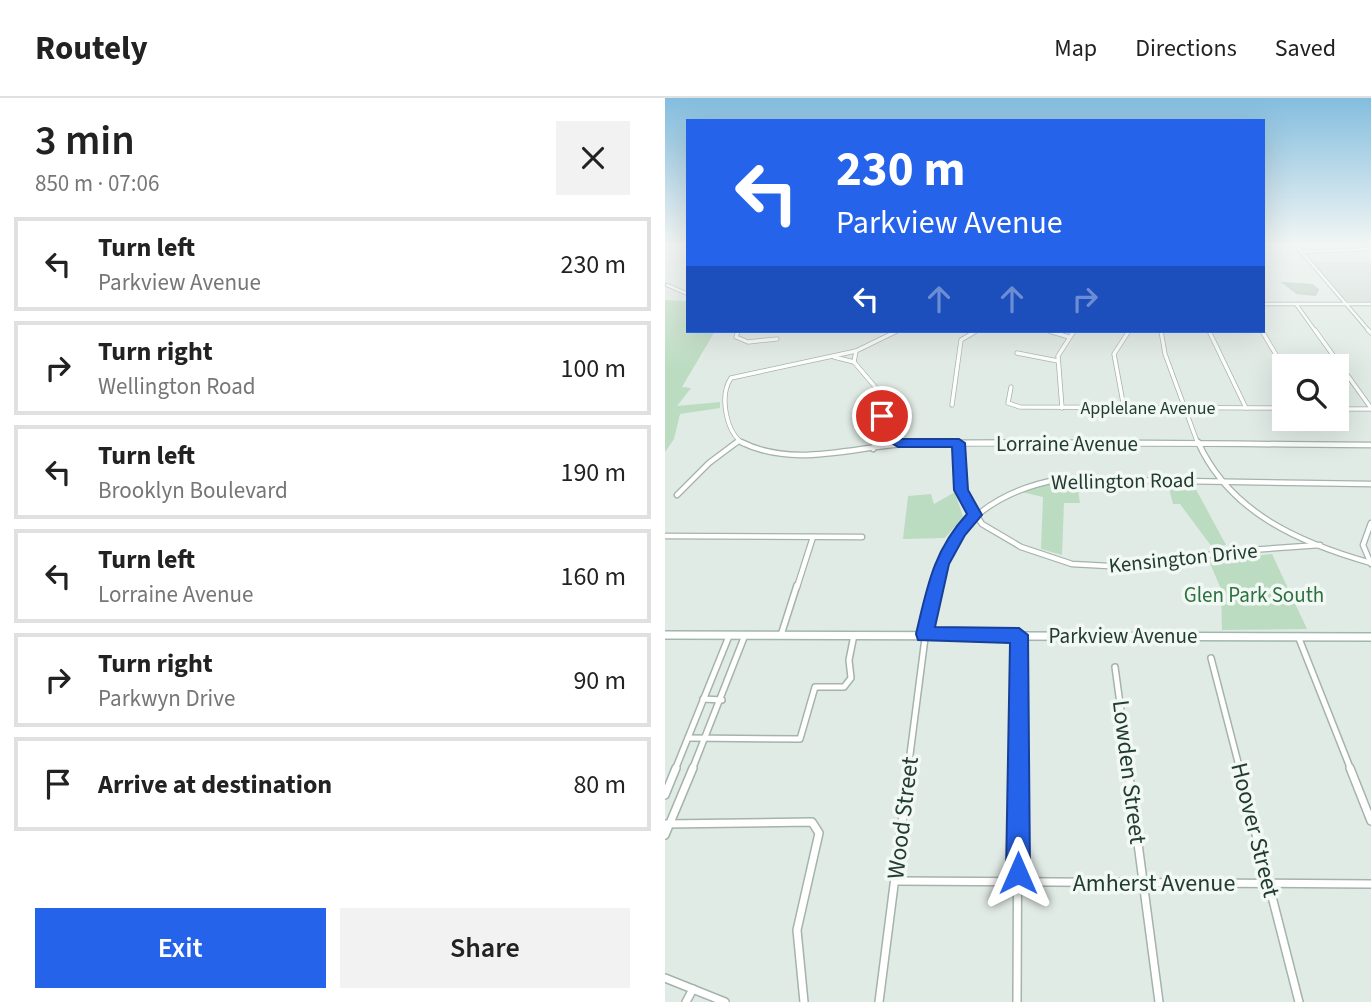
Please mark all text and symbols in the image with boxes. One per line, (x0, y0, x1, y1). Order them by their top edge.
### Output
text: Routely (35, 25, 148, 72)
text: Map (1054, 31, 1097, 66)
text: Directions (1135, 31, 1237, 66)
text: Saved (1275, 31, 1336, 66)
text: 3 min (35, 111, 135, 171)
button: close (556, 121, 630, 195)
text: 230 m (836, 135, 965, 205)
icon: left (721, 147, 812, 238)
text: 850 m · 07:06 (35, 167, 159, 200)
text: Parkview Avenue (836, 200, 1063, 246)
text: Turn left (98, 229, 195, 266)
icon: left (39, 245, 77, 283)
text: 230 m (560, 246, 626, 283)
text: Parkview Avenue (98, 266, 261, 299)
icon: left (847, 280, 885, 318)
icon: ahead (920, 280, 958, 318)
icon: ahead (993, 280, 1031, 318)
icon: right (1066, 280, 1104, 318)
text: Turn right (98, 333, 213, 370)
icon: right (39, 349, 77, 387)
text: 100 m (560, 350, 626, 387)
map controls (1272, 354, 1349, 431)
button: search (1272, 354, 1349, 431)
text: Wellington Road (98, 370, 256, 403)
pin (852, 386, 912, 446)
street label: Applelane Avenue (1081, 396, 1215, 421)
icon: arrive (863, 397, 901, 435)
street label: Lorraine Avenue (996, 429, 1138, 459)
text: Turn left (98, 437, 195, 474)
icon: left (39, 453, 77, 491)
text: 190 m (560, 454, 626, 491)
street label: Wellington Road (1051, 465, 1195, 497)
text: Brooklyn Boulevard (98, 474, 288, 507)
street label: Kensington Drive (1107, 535, 1259, 581)
text: Turn left (98, 541, 195, 578)
icon: left (39, 557, 77, 595)
text: 160 m (560, 558, 626, 595)
text: Lorraine Avenue (98, 578, 254, 611)
park label: Glen Park South (1184, 580, 1324, 610)
street label: Parkview Avenue (1049, 621, 1197, 651)
text: Turn right (98, 645, 213, 682)
icon: right (39, 661, 77, 699)
text: 90 m (573, 662, 626, 699)
text: Parkwyn Drive (98, 682, 235, 715)
street label: Lowden Street (1103, 698, 1155, 846)
street label: Wood Street (878, 755, 928, 881)
street label: Hoover Street (1221, 759, 1289, 901)
icon: arrive (39, 765, 77, 803)
text: Arrive at destination (98, 766, 332, 803)
text: 80 m (573, 766, 626, 803)
position arrow (981, 836, 1055, 910)
street label: Amherst Avenue (1073, 866, 1235, 901)
button: Exit (35, 908, 326, 988)
button: Share (340, 908, 630, 988)

